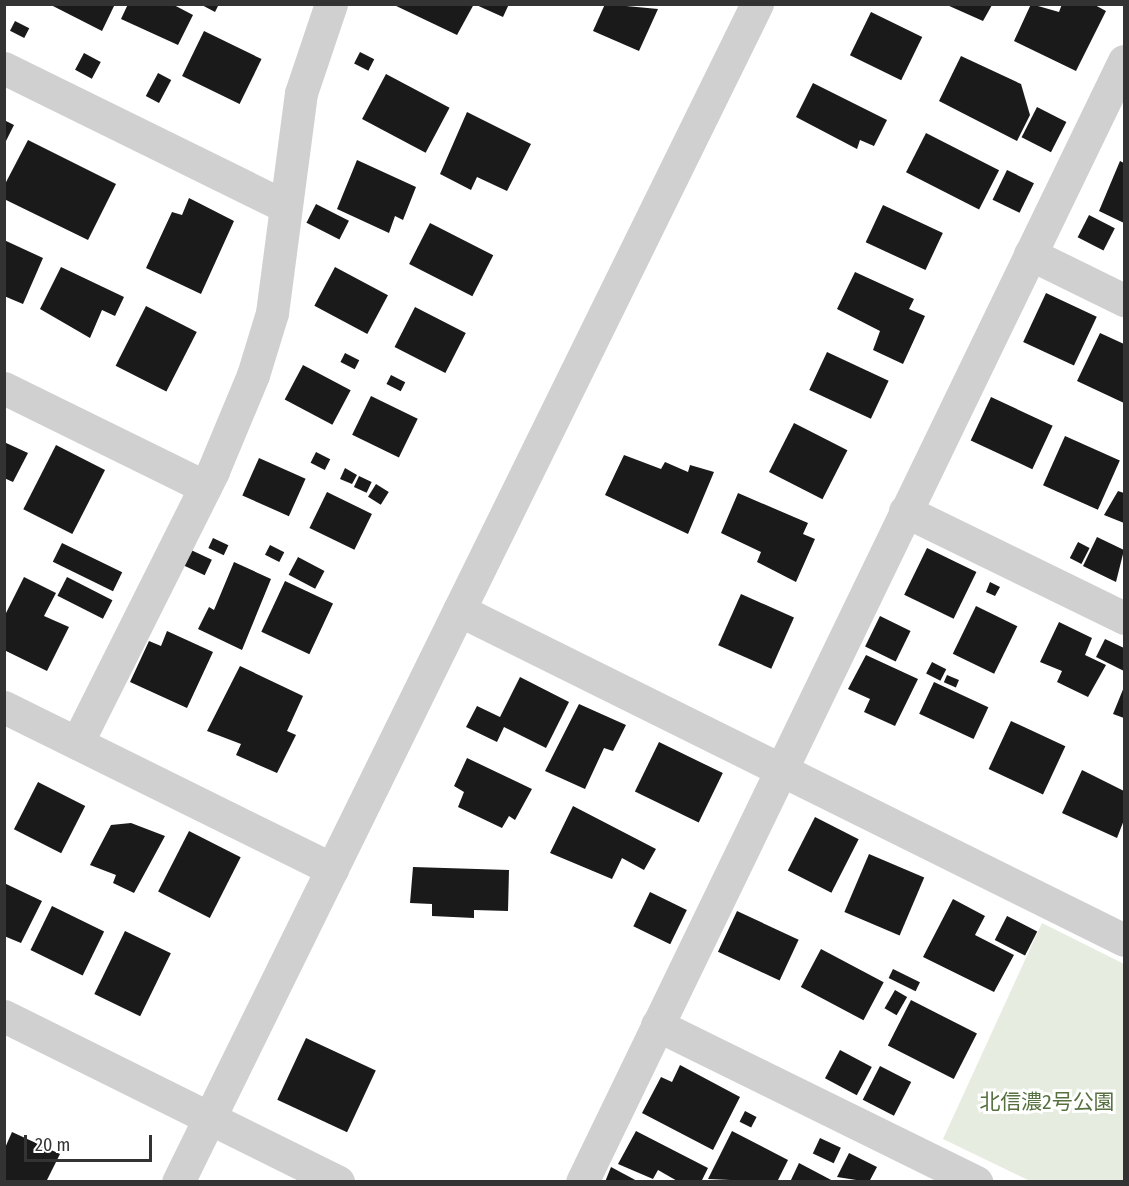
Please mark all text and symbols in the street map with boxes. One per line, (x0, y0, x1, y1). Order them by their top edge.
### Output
park label: 北信濃2号公園 (979, 1089, 1115, 1115)
scale bar (27, 1123, 154, 1161)
text: 20 m (35, 1134, 70, 1156)

